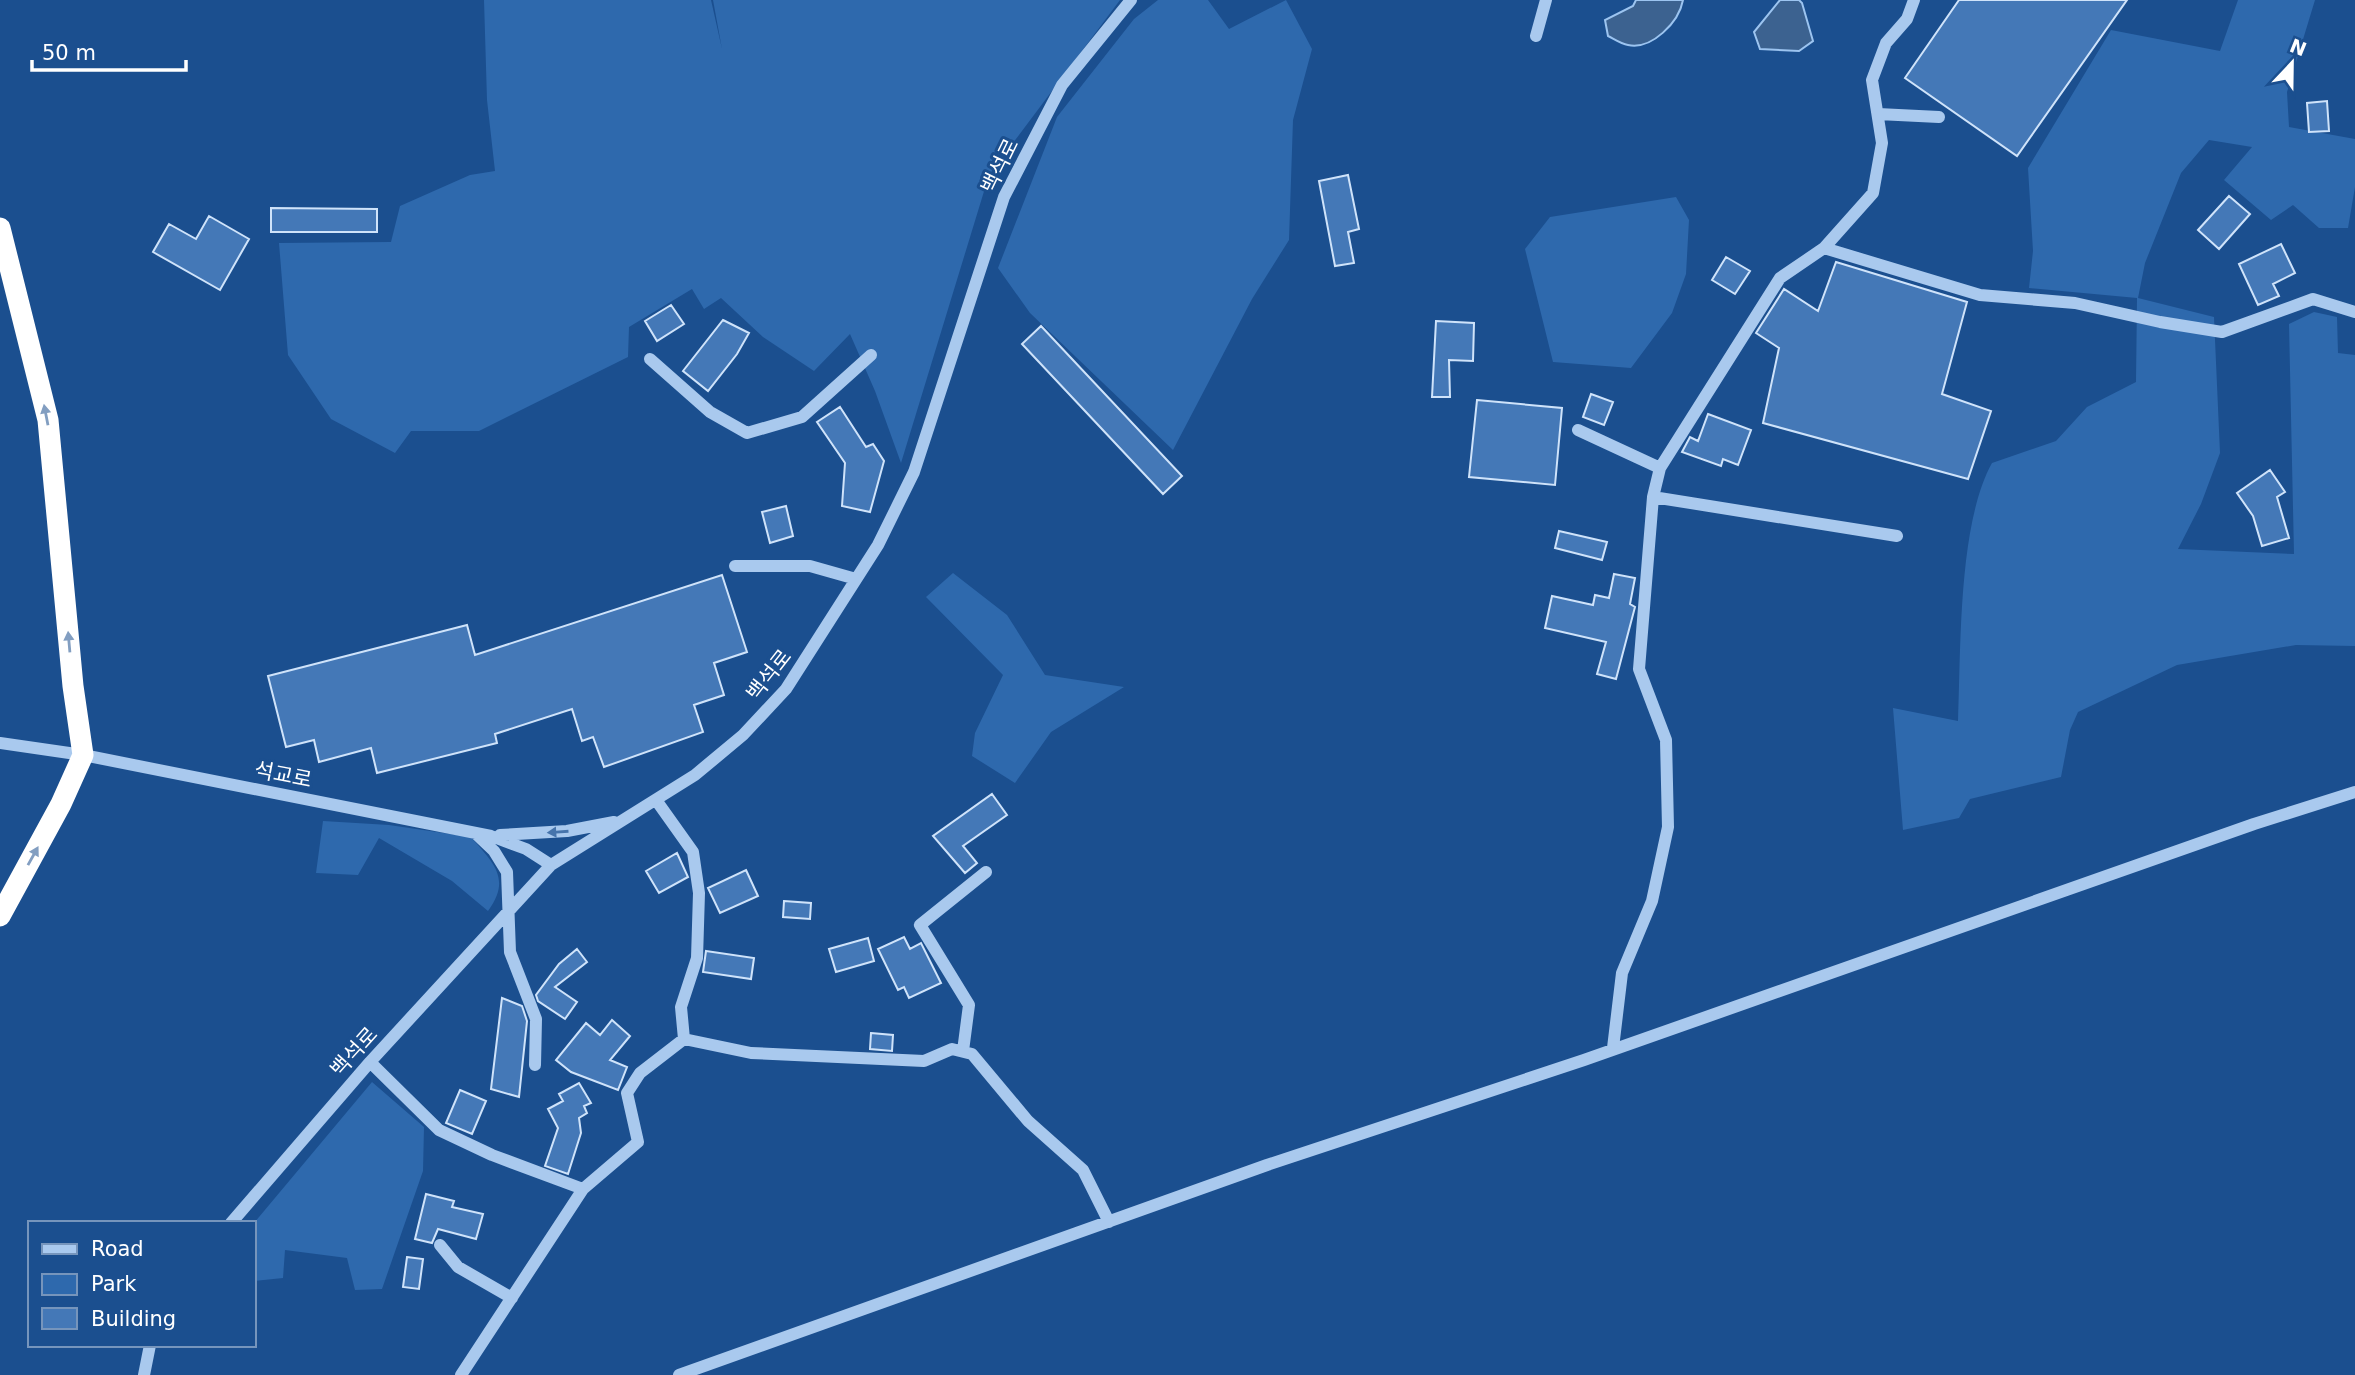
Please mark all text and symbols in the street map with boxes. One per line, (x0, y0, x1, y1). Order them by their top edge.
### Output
scale bar (32, 28, 186, 72)
north arrow (2257, 28, 2327, 98)
text: N (2287, 34, 2310, 60)
text: 50 m (42, 41, 96, 65)
street label: 백석로 (977, 135, 1023, 197)
one-way arrow (40, 404, 51, 426)
one-way arrow (63, 631, 74, 653)
street label: 백석로 (742, 645, 796, 705)
street label: 석교로 (252, 758, 314, 792)
one-way arrow (547, 827, 569, 838)
one-way arrow (27, 847, 39, 866)
street label: 백석로 (326, 1022, 382, 1082)
legend (28, 1221, 256, 1347)
text: Road (91, 1237, 144, 1261)
text: Park (91, 1272, 137, 1296)
text: Building (91, 1307, 176, 1331)

